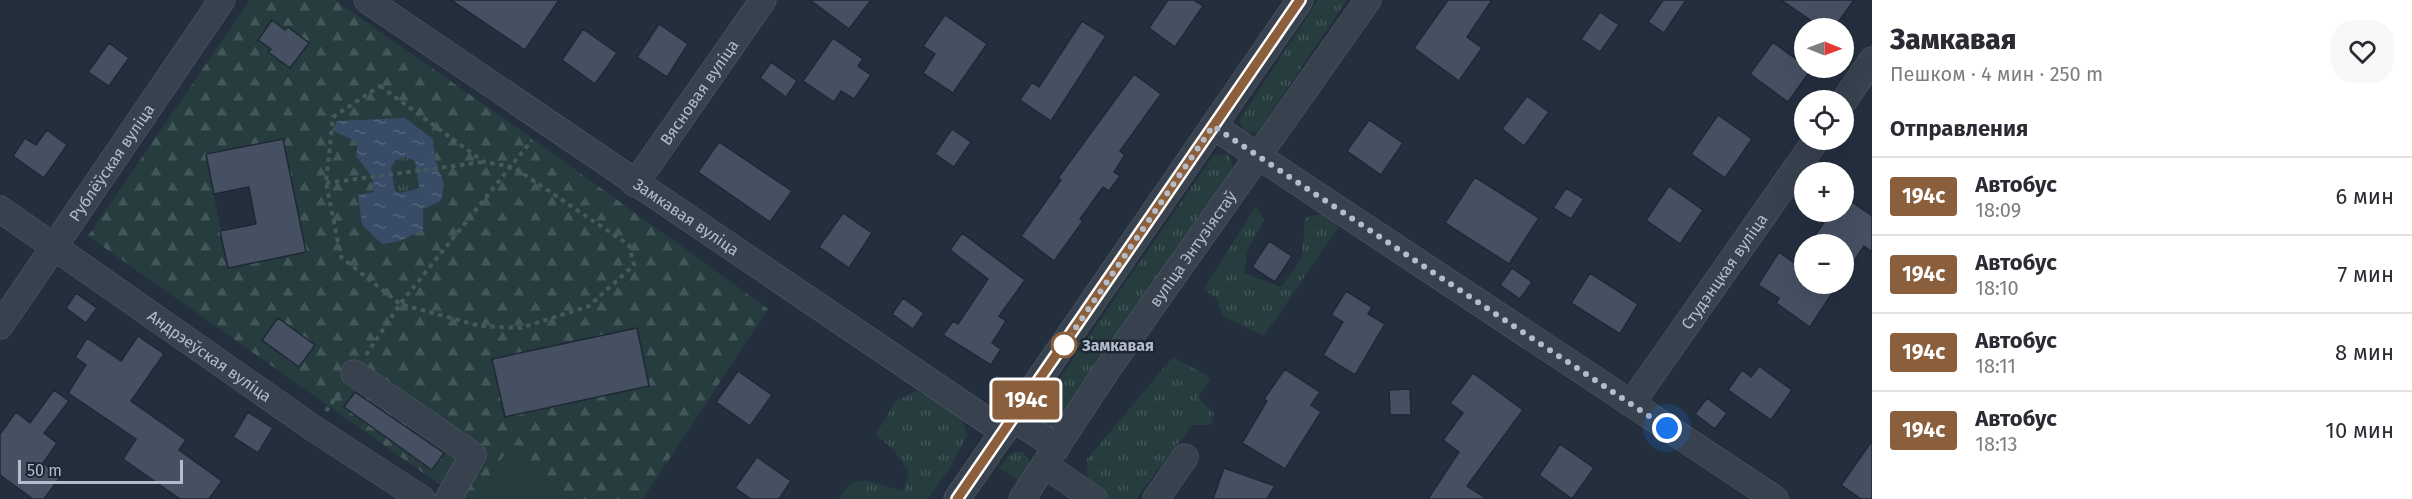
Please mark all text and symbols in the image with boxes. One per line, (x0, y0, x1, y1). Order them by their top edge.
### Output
north arrow (1794, 18, 1854, 78)
map controls (1794, 18, 1854, 294)
button: heart (2331, 20, 2394, 83)
text: Замкавая (1890, 23, 2016, 56)
street label: Вясновая вуліца (656, 36, 743, 149)
text: Пешком · 4 мин · 250 m (1890, 62, 2103, 86)
button: locate (1794, 90, 1854, 150)
street label: Рублёўская вуліца (65, 100, 158, 225)
text: Отправления (1890, 115, 2028, 142)
button: + (1794, 162, 1854, 222)
text: Автобус (1975, 171, 2057, 198)
street label: Замкавая вуліца (630, 175, 743, 260)
text: 194с (1902, 183, 1945, 209)
text: 6 мин (2335, 183, 2394, 210)
street label: вуліца Энтузіястаў (1146, 187, 1240, 311)
text: 18:09 (1975, 198, 2021, 222)
street label: Студэнцкая вуліца (1677, 210, 1771, 333)
button: − (1794, 234, 1854, 294)
text: Автобус (1975, 249, 2057, 276)
text: 194с (1902, 261, 1945, 287)
text: 7 мин (2337, 261, 2394, 288)
text: 18:10 (1975, 276, 2019, 300)
street label: Андрэеўская вуліца (144, 306, 275, 406)
text: Автобус (1975, 327, 2057, 354)
marker: Замкавая (1051, 332, 1077, 358)
place label: Замкавая (1081, 336, 1154, 355)
text: 194с (1902, 339, 1945, 365)
text: 8 мин (2335, 339, 2394, 366)
text: 18:11 (1975, 354, 2016, 378)
line badge: 194с (984, 380, 1068, 420)
text: 194с (1004, 387, 1048, 413)
text: Автобус (1975, 405, 2057, 432)
your location (1652, 413, 1682, 443)
text: 194с (1902, 417, 1945, 443)
text: 10 мин (2325, 417, 2394, 444)
text: 18:13 (1975, 432, 2018, 456)
scale bar (18, 457, 183, 484)
text: 50 m (27, 461, 62, 480)

